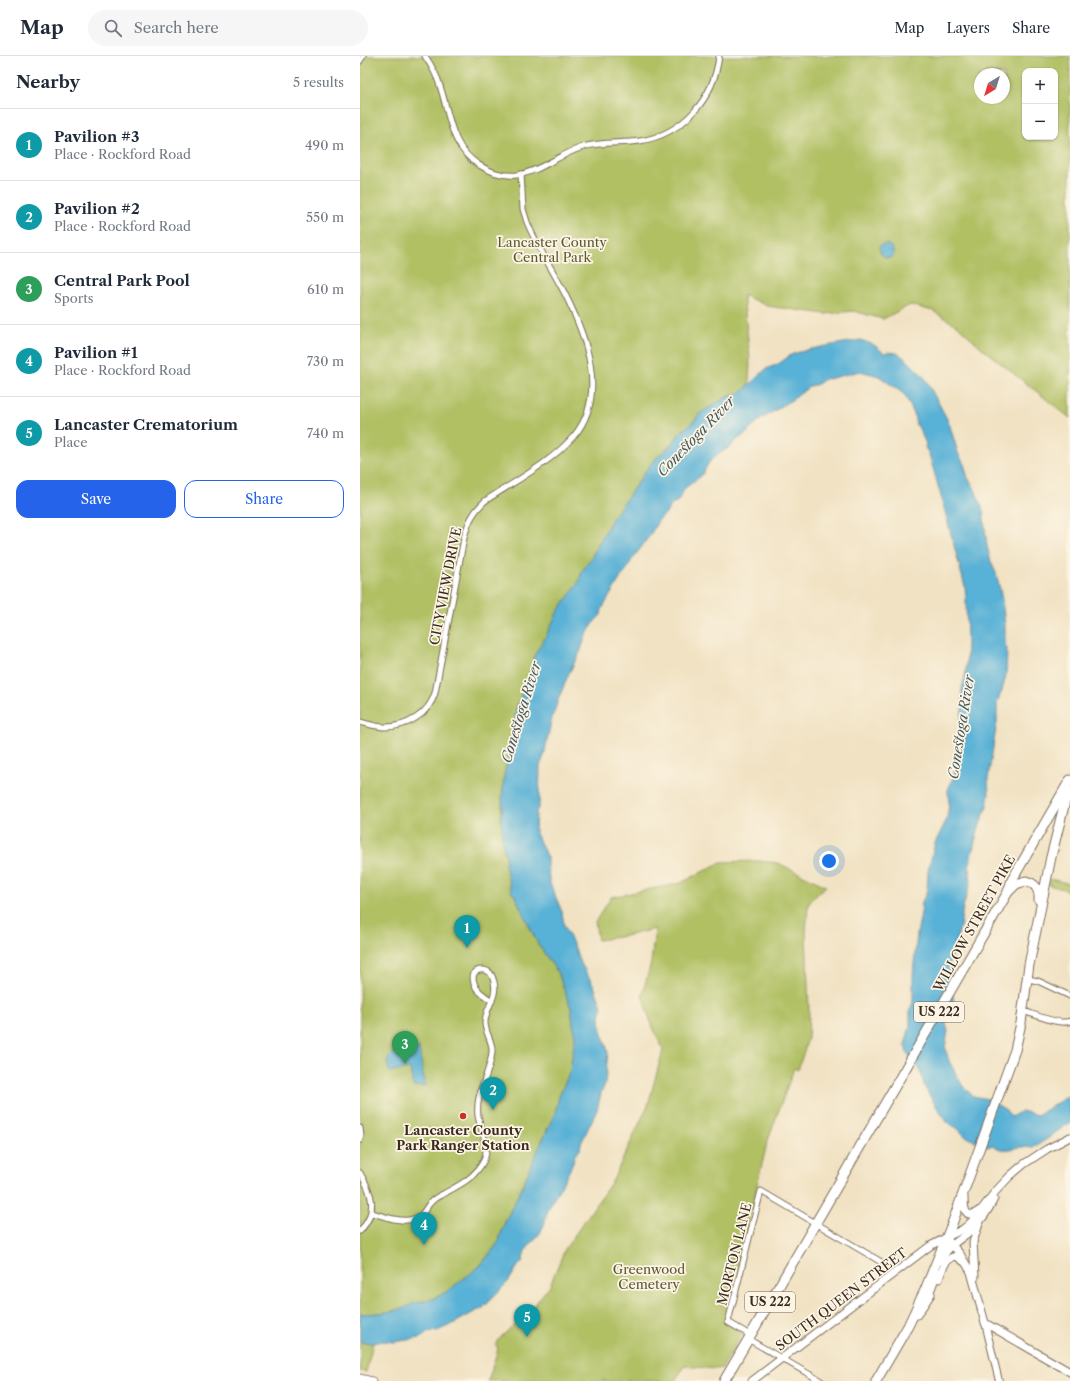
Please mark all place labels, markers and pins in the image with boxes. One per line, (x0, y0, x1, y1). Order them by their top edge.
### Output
pin: 1 (454, 915, 480, 948)
pin: 3 (392, 1031, 418, 1064)
pin: 2 (480, 1077, 506, 1110)
marker: Lancaster County Park Ranger Station (458, 1111, 468, 1121)
place label: Lancaster County Park Ranger Station (396, 1122, 530, 1153)
pin: 4 (411, 1212, 437, 1245)
pin: 5 (514, 1304, 540, 1337)

